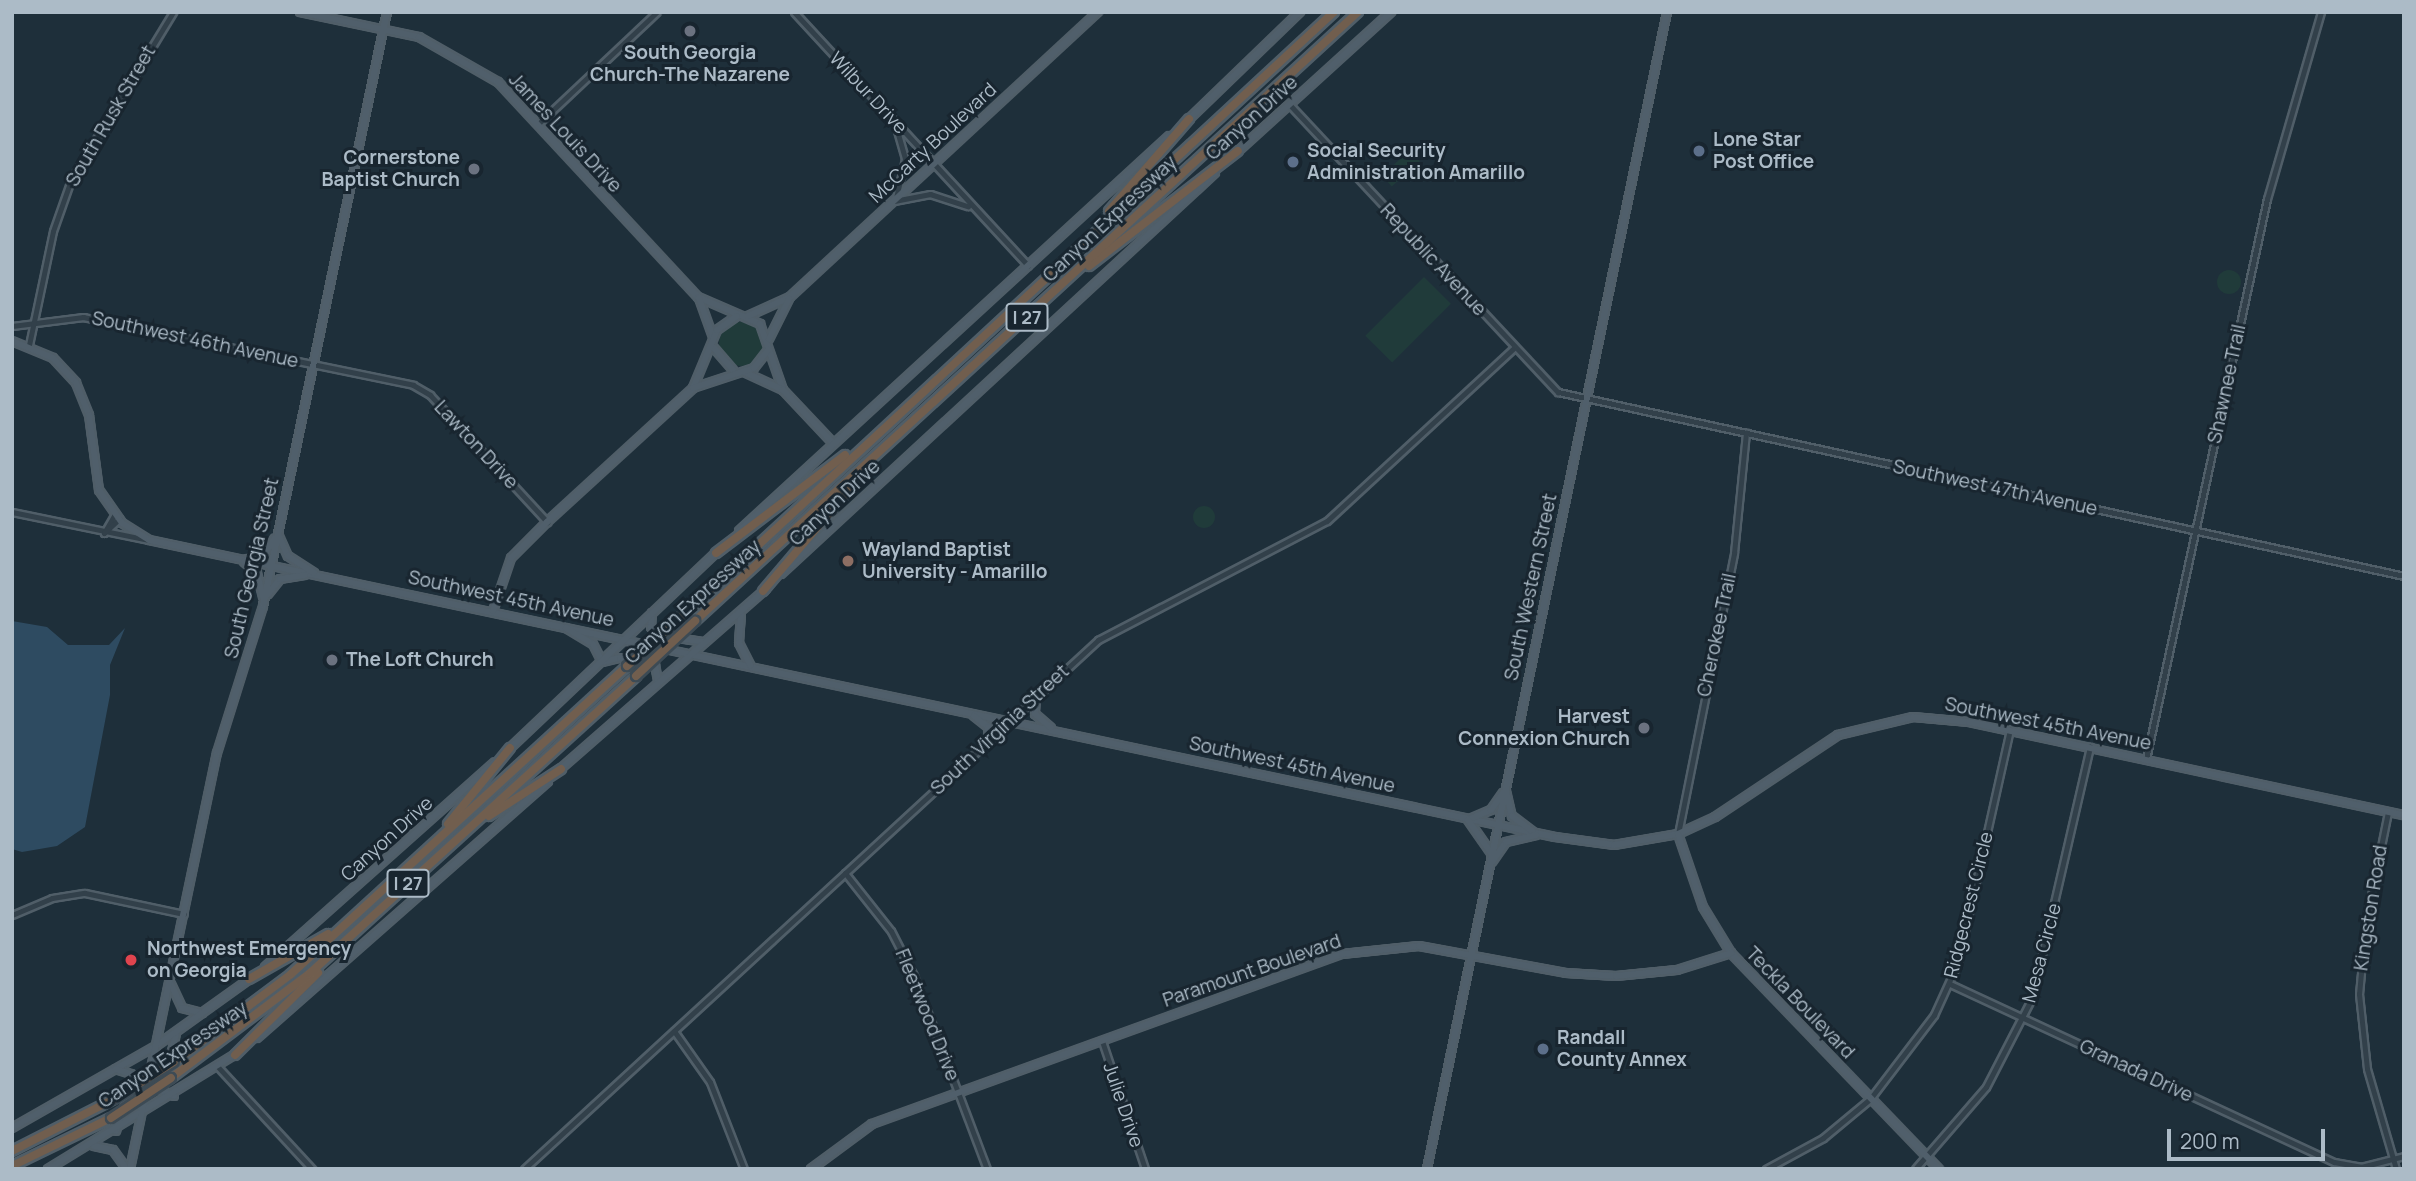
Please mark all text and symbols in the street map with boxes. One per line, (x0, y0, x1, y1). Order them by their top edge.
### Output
marker: South Georgia Church-The Nazarene (682, 23, 698, 39)
street label: South Rusk Street (61, 41, 161, 191)
place label: South Georgia Church-The Nazarene (590, 42, 790, 86)
street label: Wilbur Drive (824, 47, 912, 139)
street label: James Louis Drive (504, 68, 626, 198)
street label: Canyon Drive (1201, 71, 1303, 165)
street label: McCarty Boulevard (865, 78, 1001, 208)
place label: Lone Star Post Office (1713, 129, 1814, 173)
place label: Social Security Administration Amarillo (1307, 140, 1525, 184)
marker: Lone Star Post Office (1691, 143, 1707, 159)
place label: Cornerstone Baptist Church (321, 147, 460, 191)
street label: Canyon Expressway (1038, 151, 1182, 287)
marker: Social Security Administration Amarillo (1285, 154, 1301, 170)
marker: Cornerstone Baptist Church (466, 161, 482, 177)
street label: Republic Avenue (1375, 199, 1491, 321)
road number: I 27 (1004, 302, 1050, 332)
street label: Southwest 46th Avenue (90, 307, 300, 373)
street label: Shawnee Trail (2203, 322, 2251, 446)
street label: Lawton Drive (429, 396, 523, 494)
street label: Canyon Drive (785, 455, 885, 551)
street label: Southwest 47th Avenue (1891, 455, 2099, 521)
street label: South Georgia Street (220, 475, 284, 661)
street label: South Western Street (1500, 491, 1562, 683)
street label: Canyon Expressway (621, 535, 765, 669)
place label: Wayland Baptist University - Amarillo (862, 539, 1048, 583)
marker: Wayland Baptist University - Amarillo (840, 553, 856, 569)
street label: Southwest 45th Avenue (406, 566, 616, 632)
street label: Cherokee Trail (1693, 571, 1741, 699)
place label: The Loft Church (346, 649, 494, 671)
marker: The Loft Church (324, 652, 340, 668)
street label: South Virginia Street (926, 660, 1074, 800)
street label: Southwest 45th Avenue (1943, 693, 2153, 755)
place label: Harvest Connexion Church (1458, 706, 1630, 750)
marker: Harvest Connexion Church (1636, 720, 1652, 736)
street label: Southwest 45th Avenue (1187, 732, 1397, 798)
street label: Canyon Drive (336, 792, 438, 886)
street label: Ridgecrest Circle (1940, 829, 1998, 981)
street label: Kingston Road (2350, 844, 2392, 972)
road number: I 27 (385, 868, 431, 898)
street label: Mesa Circle (2018, 901, 2066, 1005)
street label: Paramount Boulevard (1160, 930, 1344, 1012)
place label: Northwest Emergency on Georgia (147, 938, 351, 982)
street label: Teckla Boulevard (1741, 942, 1859, 1064)
street label: Fleetwood Drive (890, 946, 964, 1084)
marker: Northwest Emergency on Georgia (121, 950, 141, 970)
street label: Canyon Expressway (94, 997, 252, 1113)
place label: Randall County Annex (1557, 1027, 1687, 1071)
street label: Granada Drive (2076, 1035, 2196, 1107)
marker: Randall County Annex (1535, 1041, 1551, 1057)
street label: Julie Drive (1098, 1060, 1148, 1150)
scale bar (2171, 1114, 2328, 1158)
text: 200 m (2180, 1127, 2240, 1155)

